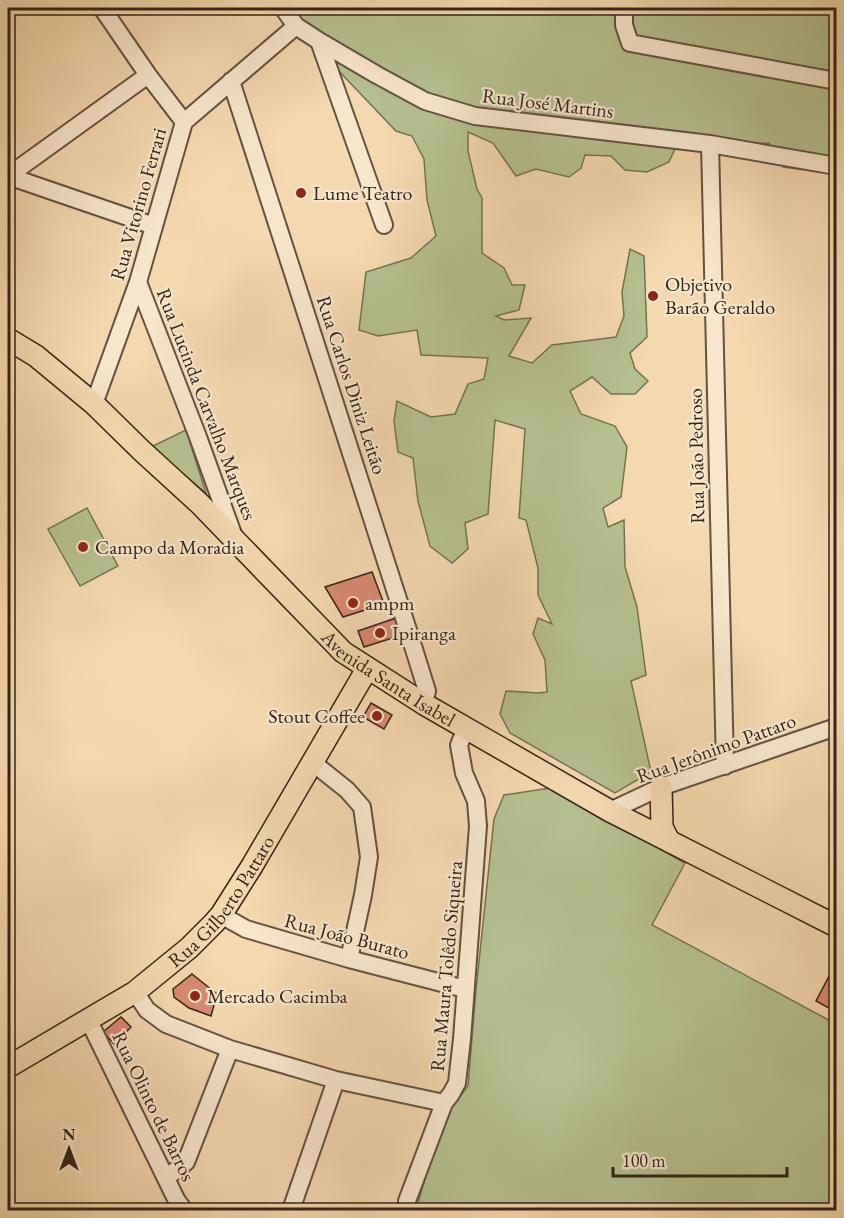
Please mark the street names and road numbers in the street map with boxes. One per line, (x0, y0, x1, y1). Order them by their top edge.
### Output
street label: Rua José Martins (481, 82, 615, 124)
street label: Rua Vitorino Ferrari (104, 125, 172, 283)
street label: Rua Lucinda Carvalho Marques (151, 284, 263, 524)
street label: Rua Carlos Diniz Leitão (311, 292, 393, 478)
street label: Rua João Pedroso (682, 388, 710, 524)
street label: Avenida Santa Isabel (315, 624, 460, 733)
street label: Rua Jerônimo Pattaro (633, 707, 799, 789)
street label: Rua Gilberto Pattaro (162, 830, 280, 973)
street label: Rua Maura Tolêdo Siqueira (424, 860, 468, 1072)
street label: Rua João Burato (282, 907, 412, 965)
street label: Rua Olinto de Barros (106, 1027, 202, 1185)

